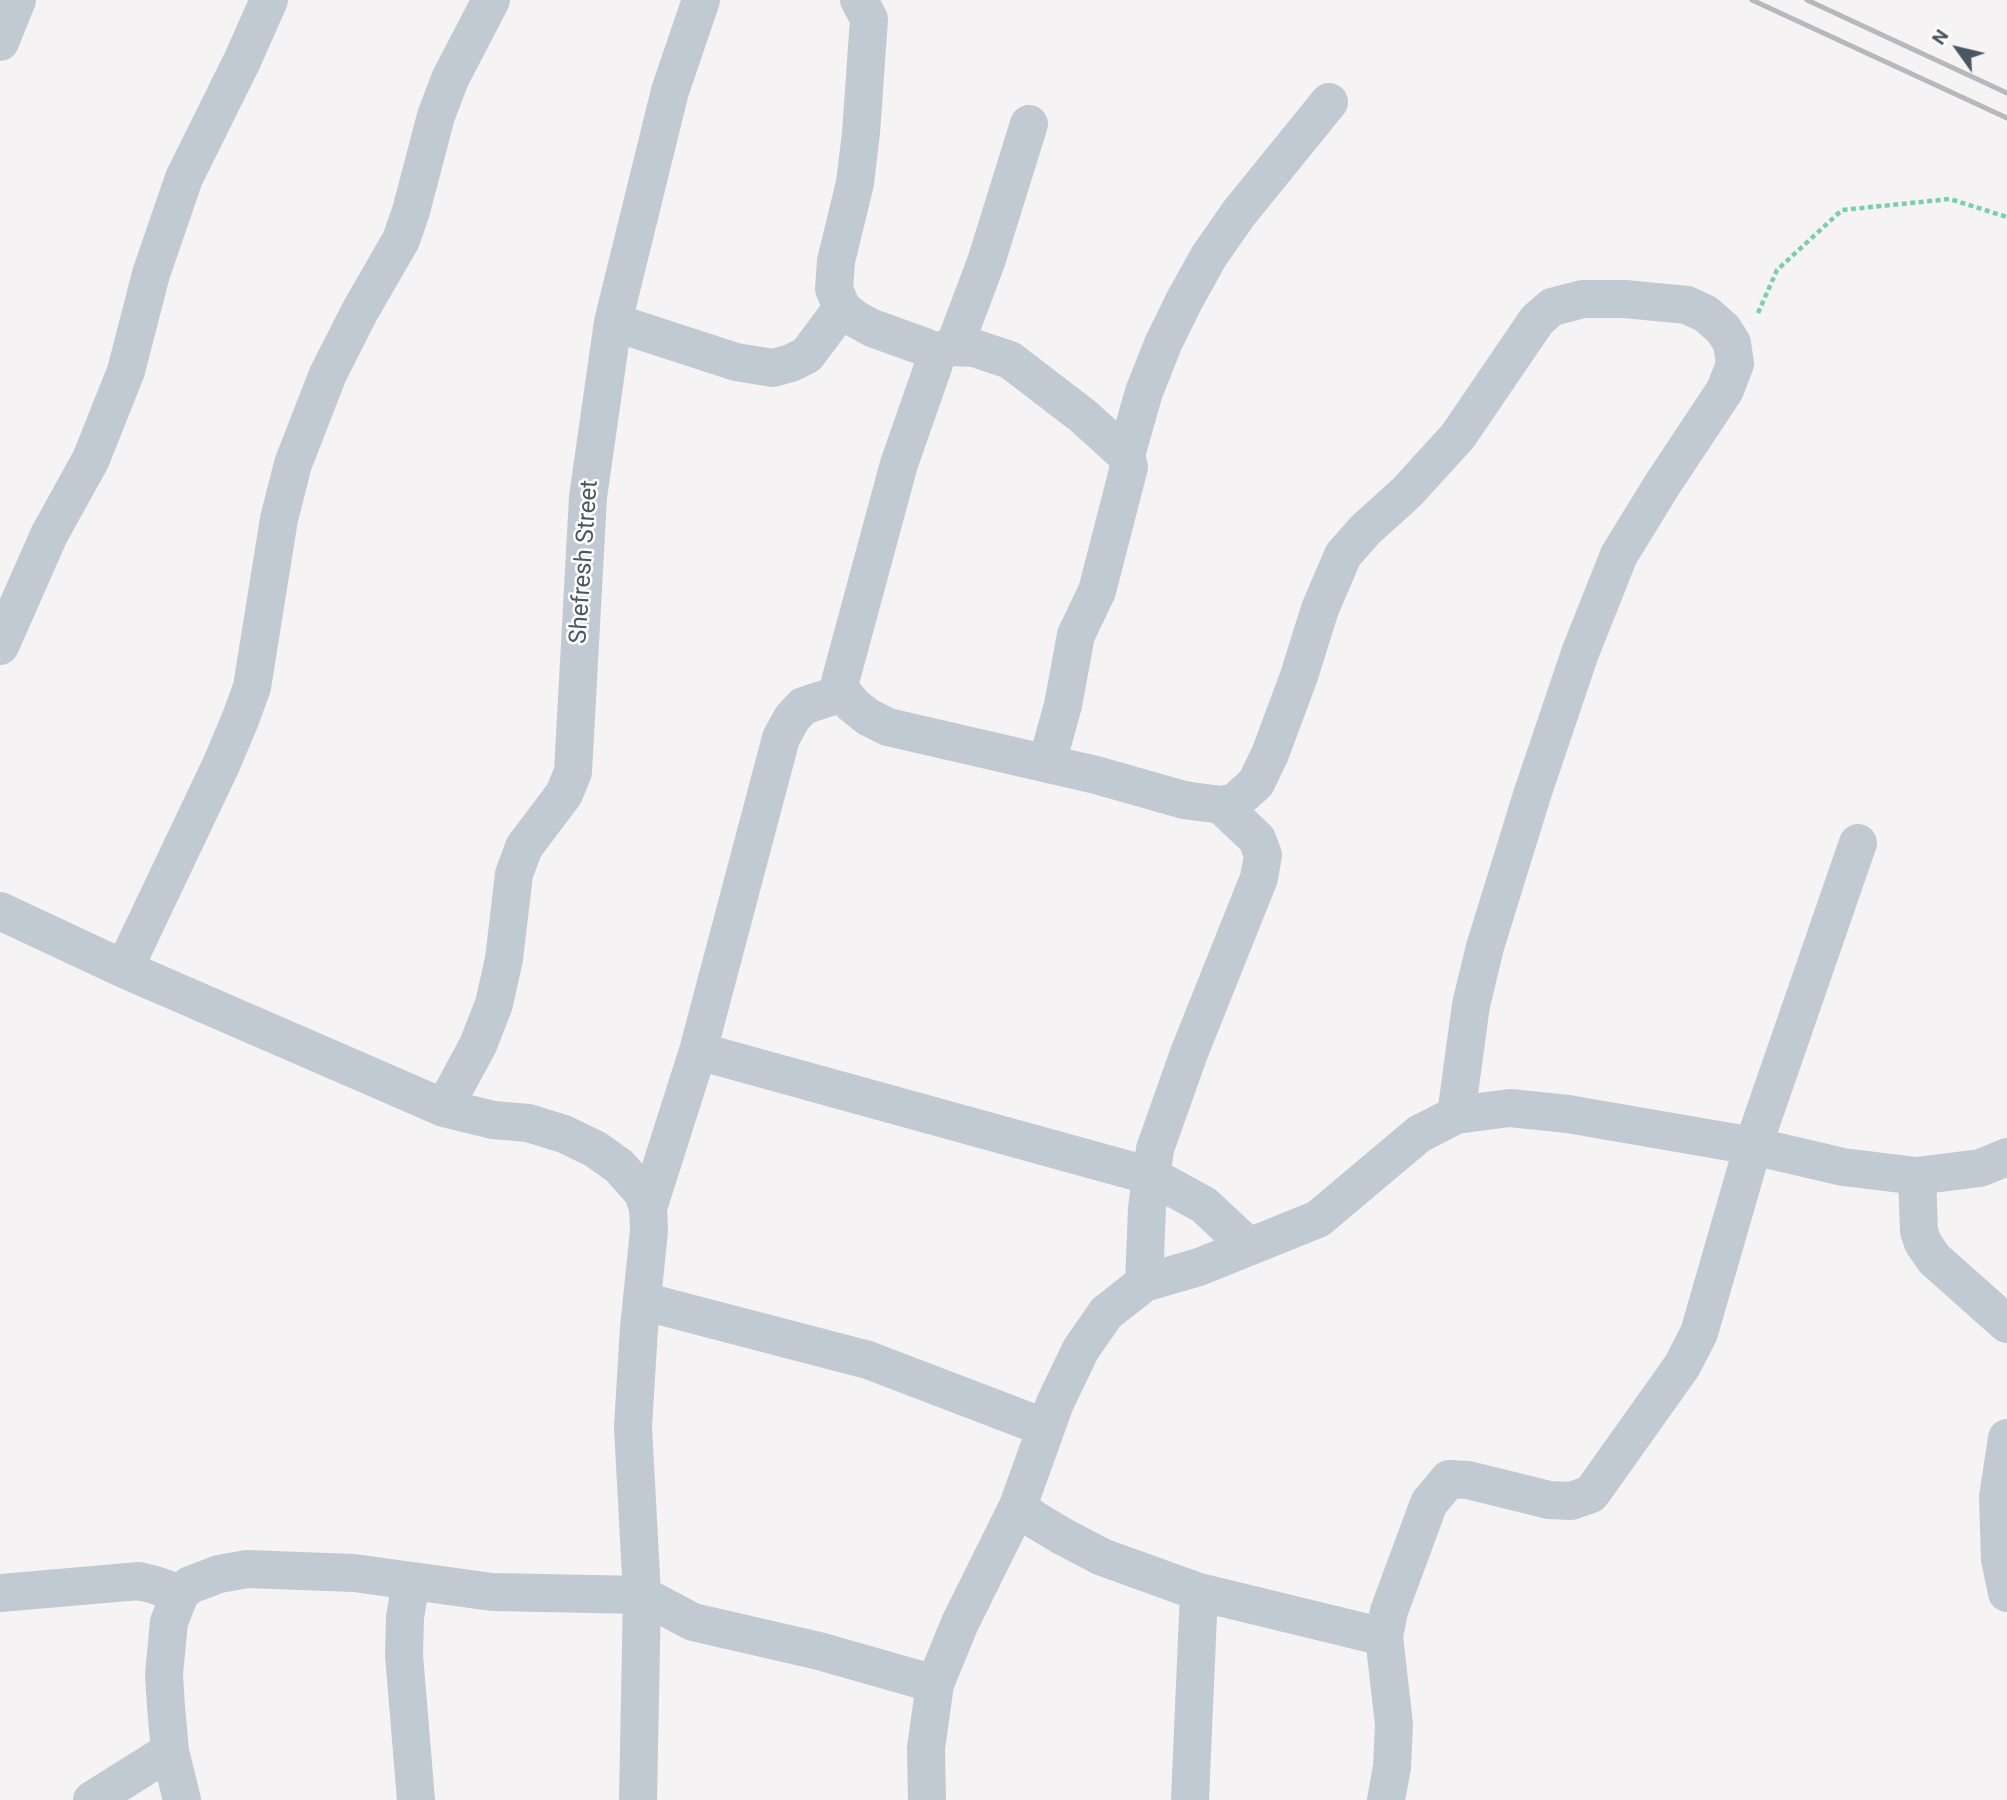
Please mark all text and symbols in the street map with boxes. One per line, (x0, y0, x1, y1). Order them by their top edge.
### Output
north arrow (1923, 14, 1993, 84)
text: N (1927, 25, 1953, 49)
street label: Shefresh Street (565, 479, 605, 645)

